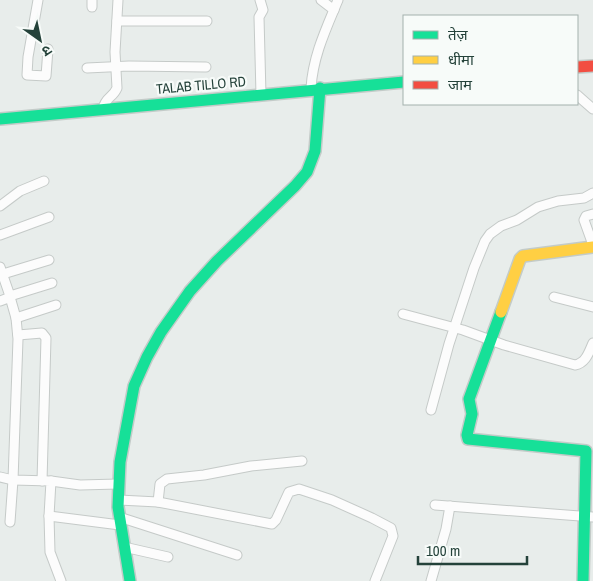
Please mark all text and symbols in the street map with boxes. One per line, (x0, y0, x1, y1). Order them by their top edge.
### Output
north arrow (15, 15, 65, 65)
legend (403, 15, 578, 105)
text: तेज़ (448, 24, 469, 45)
text: उ (38, 41, 55, 61)
text: धीमा (448, 49, 475, 70)
street label: TALAB TILLO RD (155, 72, 247, 98)
text: जाम (448, 74, 473, 95)
scale bar (418, 534, 527, 566)
text: 100 m (426, 540, 460, 561)

